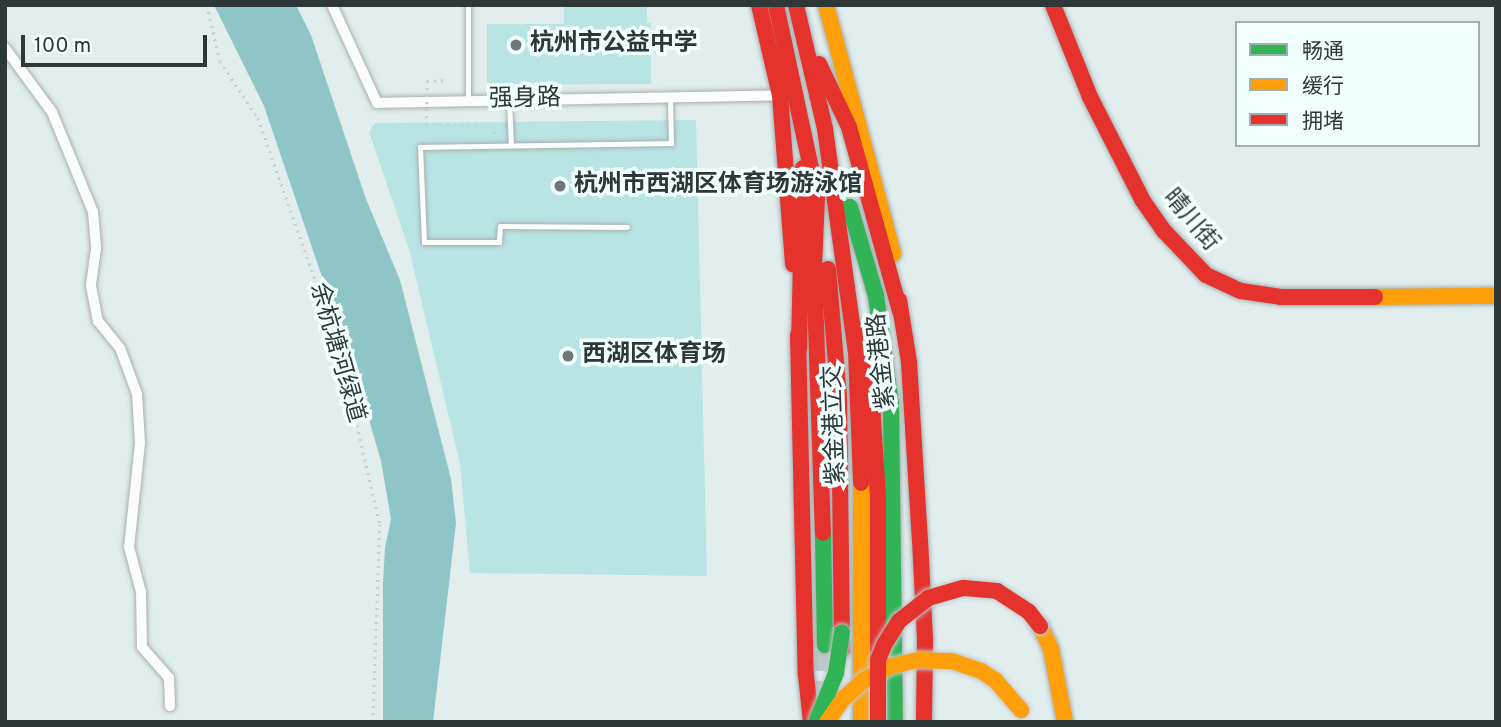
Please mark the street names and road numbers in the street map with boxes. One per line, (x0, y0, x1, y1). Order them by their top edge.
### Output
street label: 强身路 (489, 85, 561, 115)
street label: 晴川街 (1156, 184, 1224, 258)
street label: 余杭塘河绿道 (302, 280, 370, 426)
street label: 紫金港路 (864, 312, 902, 410)
street label: 紫金港立交 (820, 365, 852, 485)

